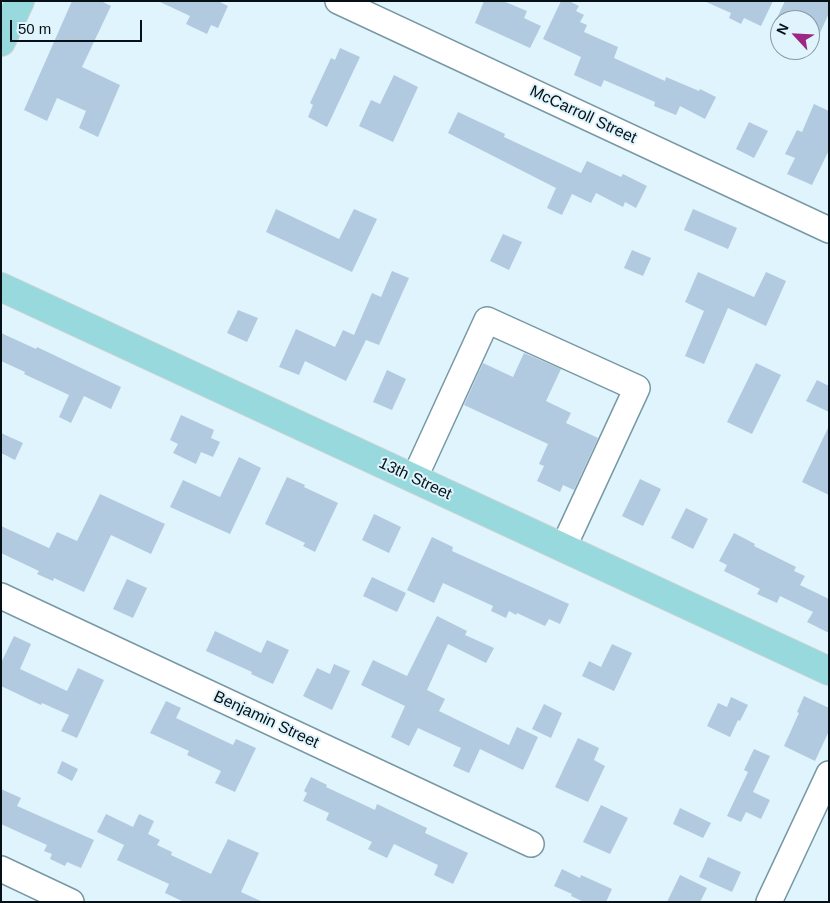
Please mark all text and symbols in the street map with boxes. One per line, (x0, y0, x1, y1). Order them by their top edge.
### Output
scale bar (12, 10, 145, 42)
north arrow (770, 10, 820, 60)
text: 50 m (18, 20, 51, 37)
text: N (773, 21, 792, 37)
street label: McCarroll Street (527, 82, 639, 148)
street label: 13th Street (375, 454, 455, 504)
street label: Benjamin Street (210, 687, 322, 753)

